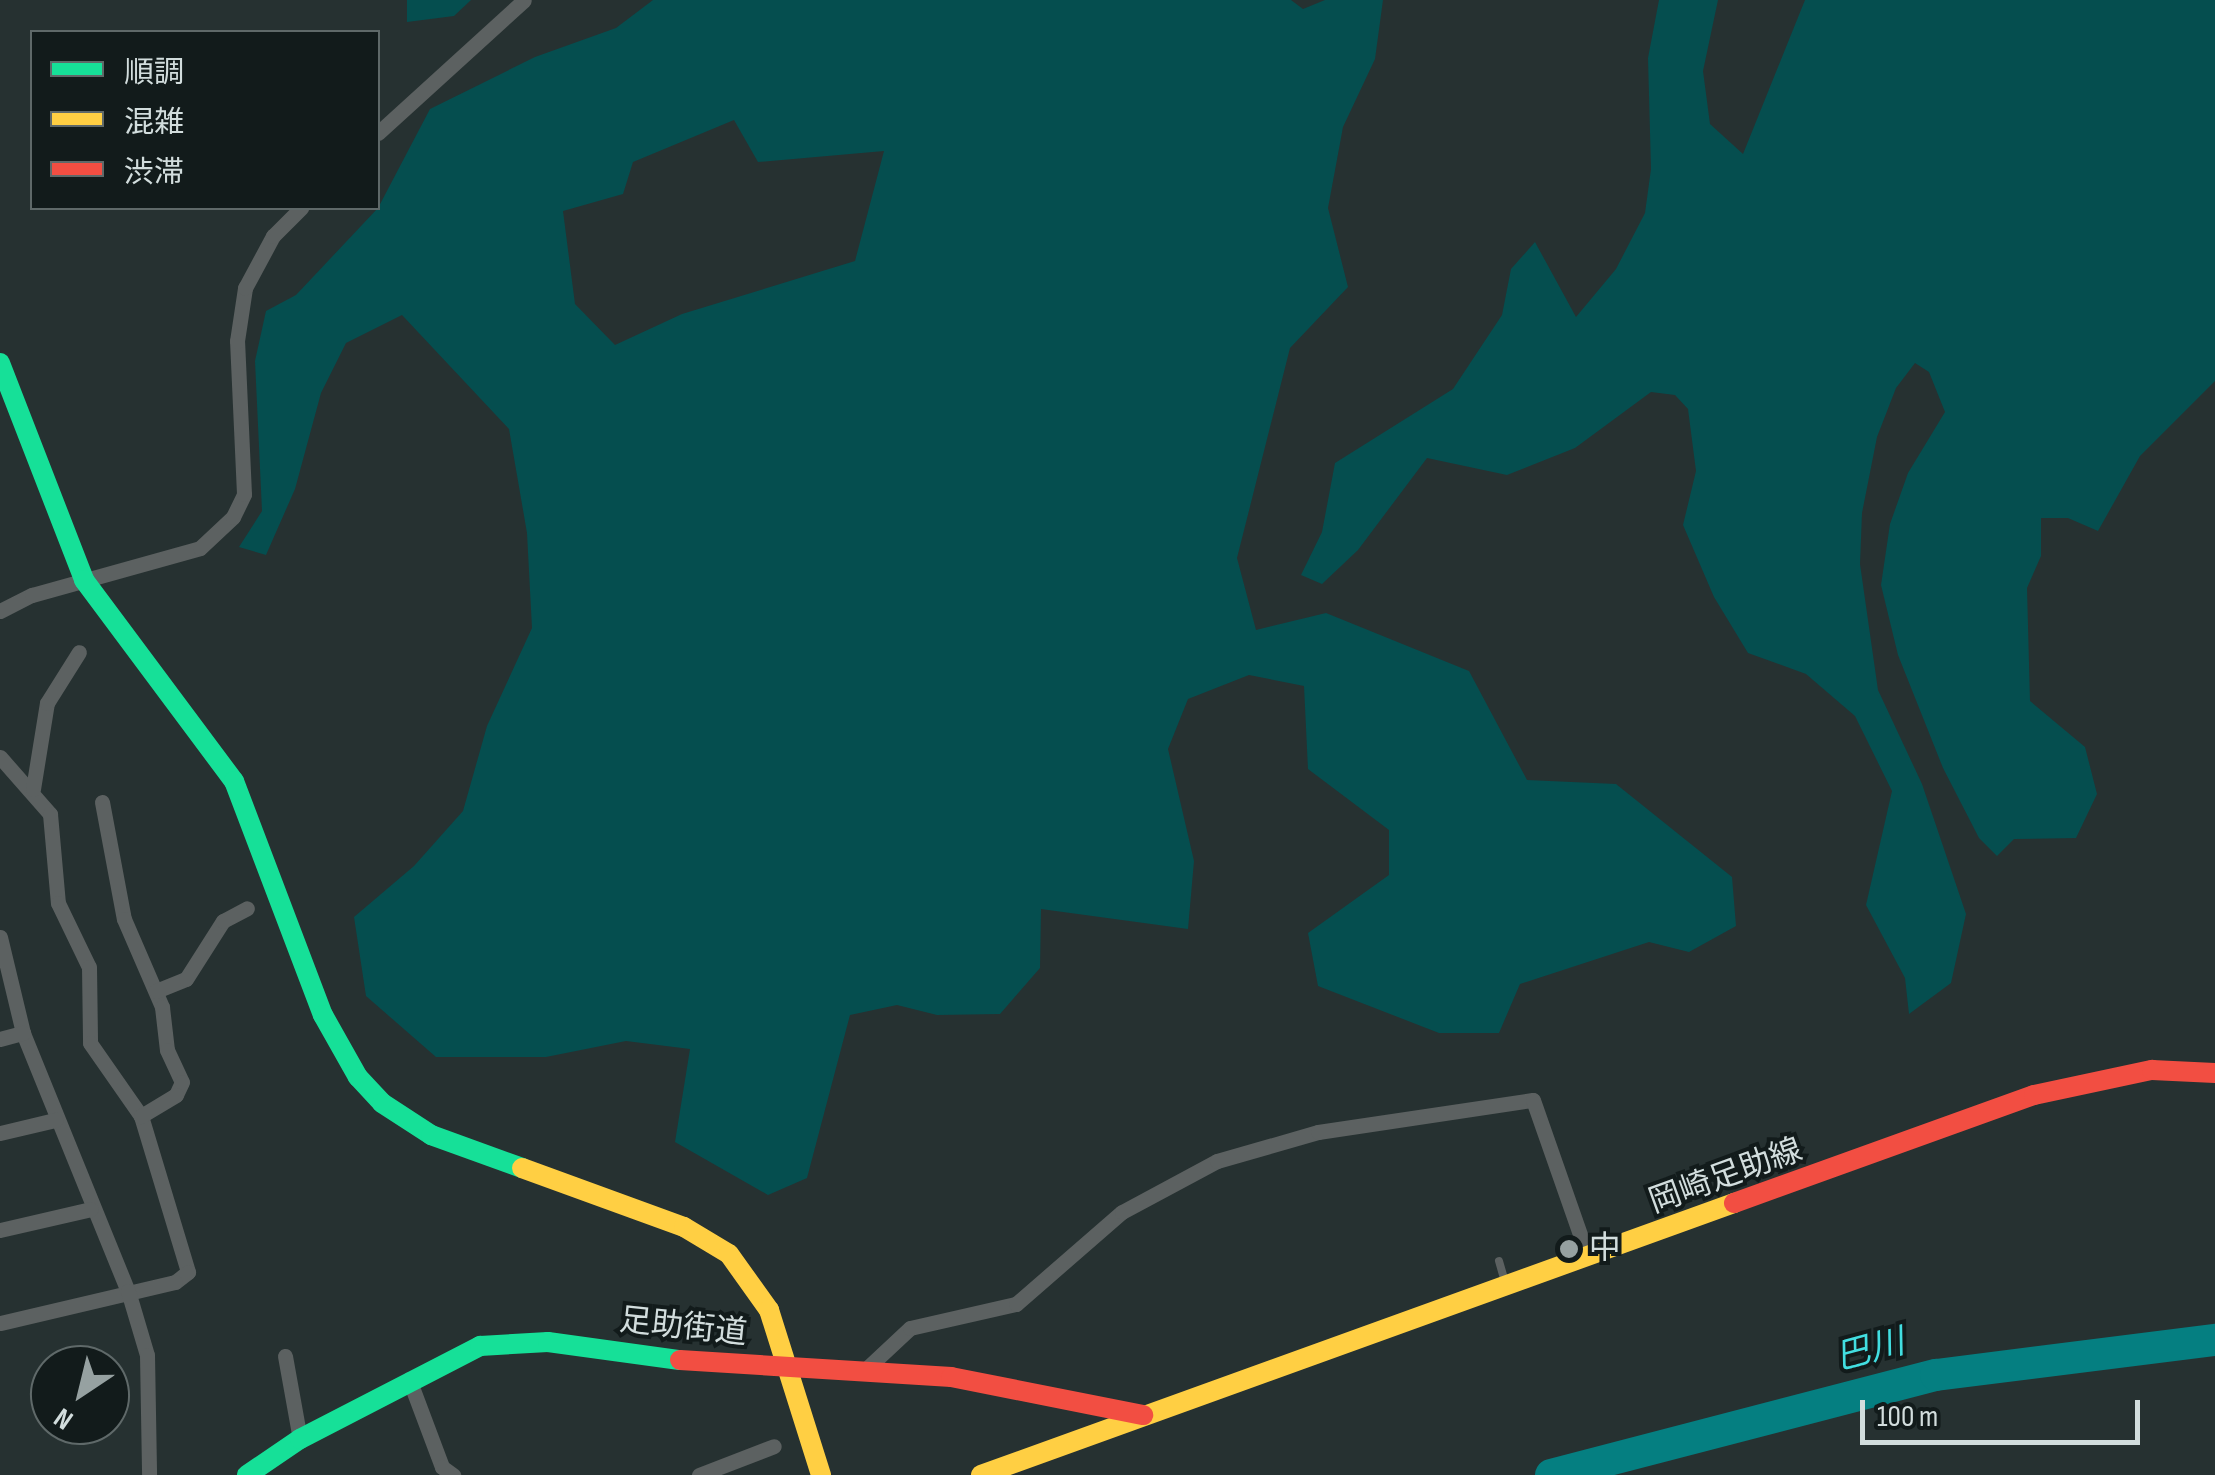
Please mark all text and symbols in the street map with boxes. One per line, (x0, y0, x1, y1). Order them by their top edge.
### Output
legend (30, 30, 380, 210)
text: 順調 (124, 55, 184, 91)
text: 混雑 (124, 105, 184, 141)
text: 渋滞 (124, 155, 184, 191)
street label: 岡崎足助線 (1644, 1132, 1808, 1222)
place label: 中 (1589, 1230, 1621, 1268)
marker: 中 (1558, 1238, 1580, 1260)
street label: 足助街道 (617, 1302, 749, 1354)
water label: 巴川 (1831, 1322, 1909, 1380)
north arrow (30, 1345, 130, 1445)
scale bar (1865, 1380, 2145, 1442)
text: 100 m (1877, 1399, 1938, 1435)
text: N (48, 1401, 79, 1436)

